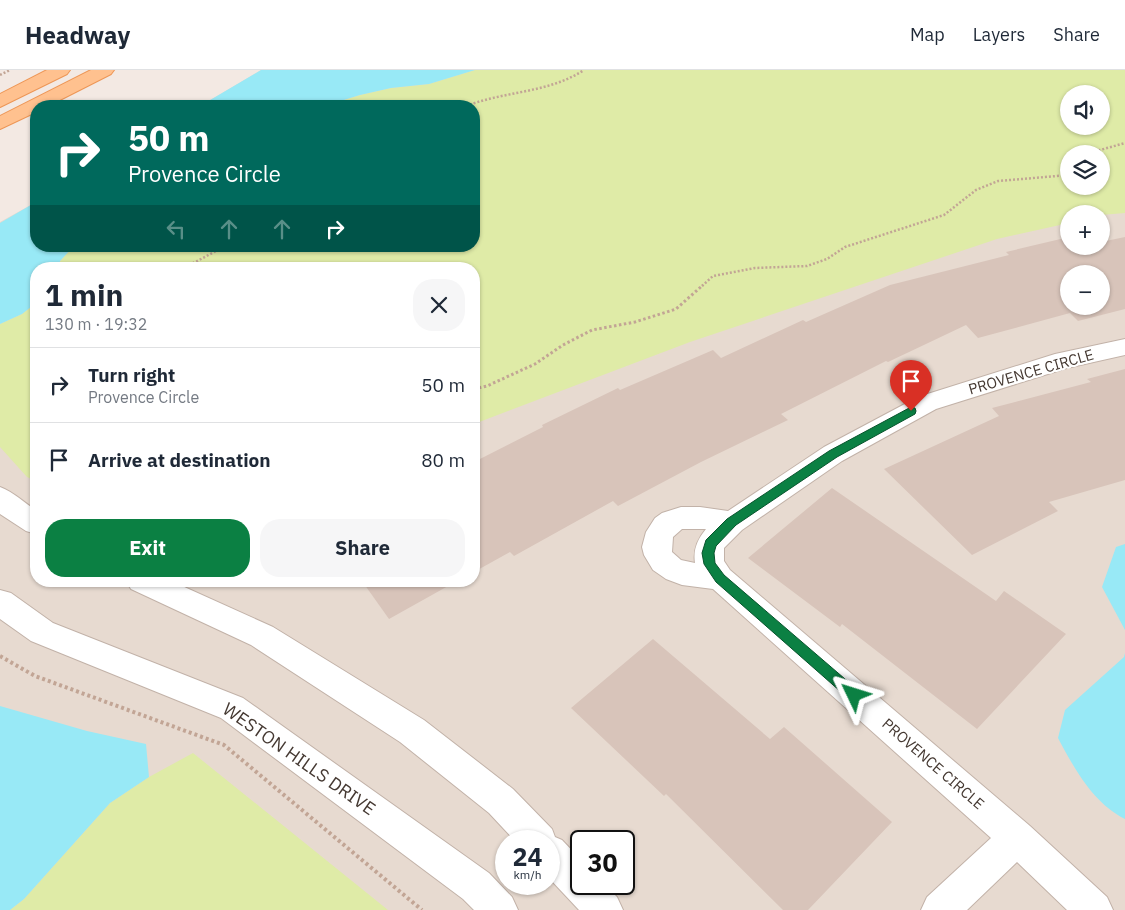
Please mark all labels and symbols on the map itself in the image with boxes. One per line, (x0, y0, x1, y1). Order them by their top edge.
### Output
street label: PROVENCE CIRCLE (966, 345, 1096, 398)
pin (890, 360, 932, 411)
position arrow (827, 668, 879, 720)
street label: WESTON HILLS DRIVE (218, 697, 380, 820)
street label: PROVENCE CIRCLE (878, 714, 988, 813)
speed limit sign: 30 (570, 830, 635, 895)

